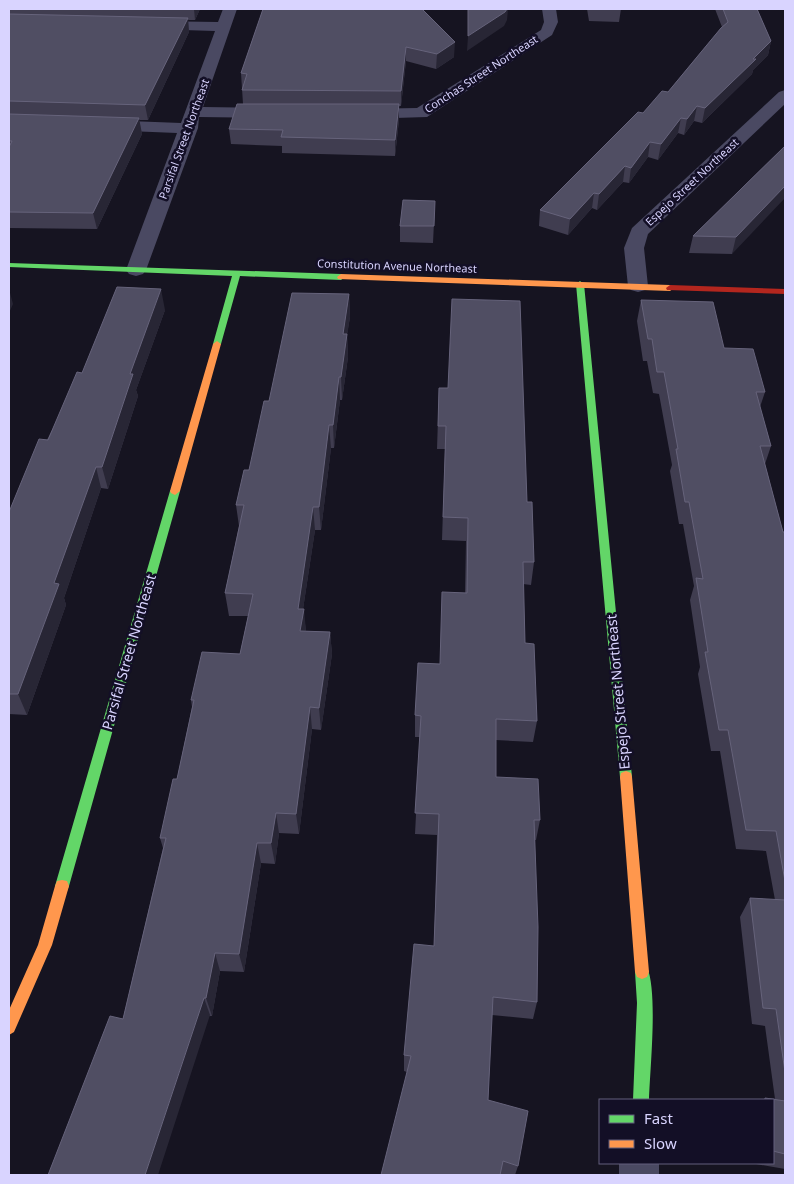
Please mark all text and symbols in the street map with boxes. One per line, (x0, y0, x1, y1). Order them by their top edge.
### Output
street label: Conchas Street Northeast (421, 31, 540, 116)
street label: Parsifal Street Northeast (155, 77, 212, 201)
street label: Espejo Street Northeast (642, 134, 741, 229)
street label: Constitution Avenue Northeast (317, 255, 477, 276)
street label: Parsifal Street Northeast (97, 572, 160, 732)
street label: Espejo Street Northeast (601, 614, 634, 770)
legend (599, 1099, 774, 1164)
text: Fast (644, 1108, 673, 1128)
text: Slow (644, 1133, 677, 1153)

